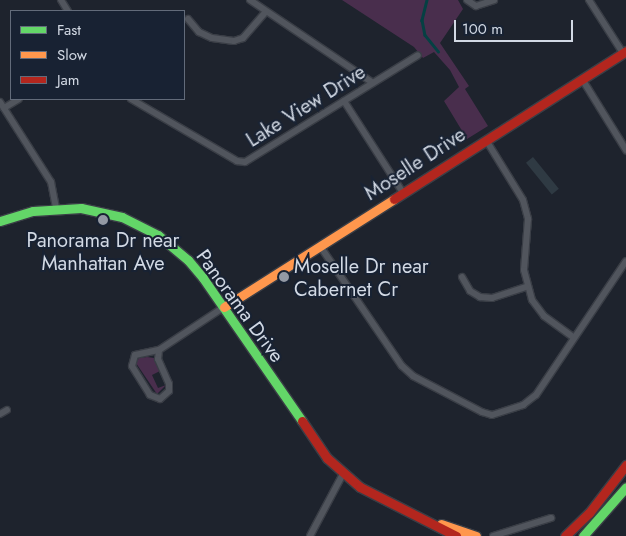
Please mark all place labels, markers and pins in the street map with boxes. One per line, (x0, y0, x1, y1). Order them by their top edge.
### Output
marker: Panorama Dr near Manhattan Ave (97, 214, 109, 226)
place label: Panorama Dr near Manhattan Ave (27, 228, 179, 275)
place label: Moselle Dr near Cabernet Cr (294, 254, 429, 301)
marker: Moselle Dr near Cabernet Cr (278, 271, 290, 283)

